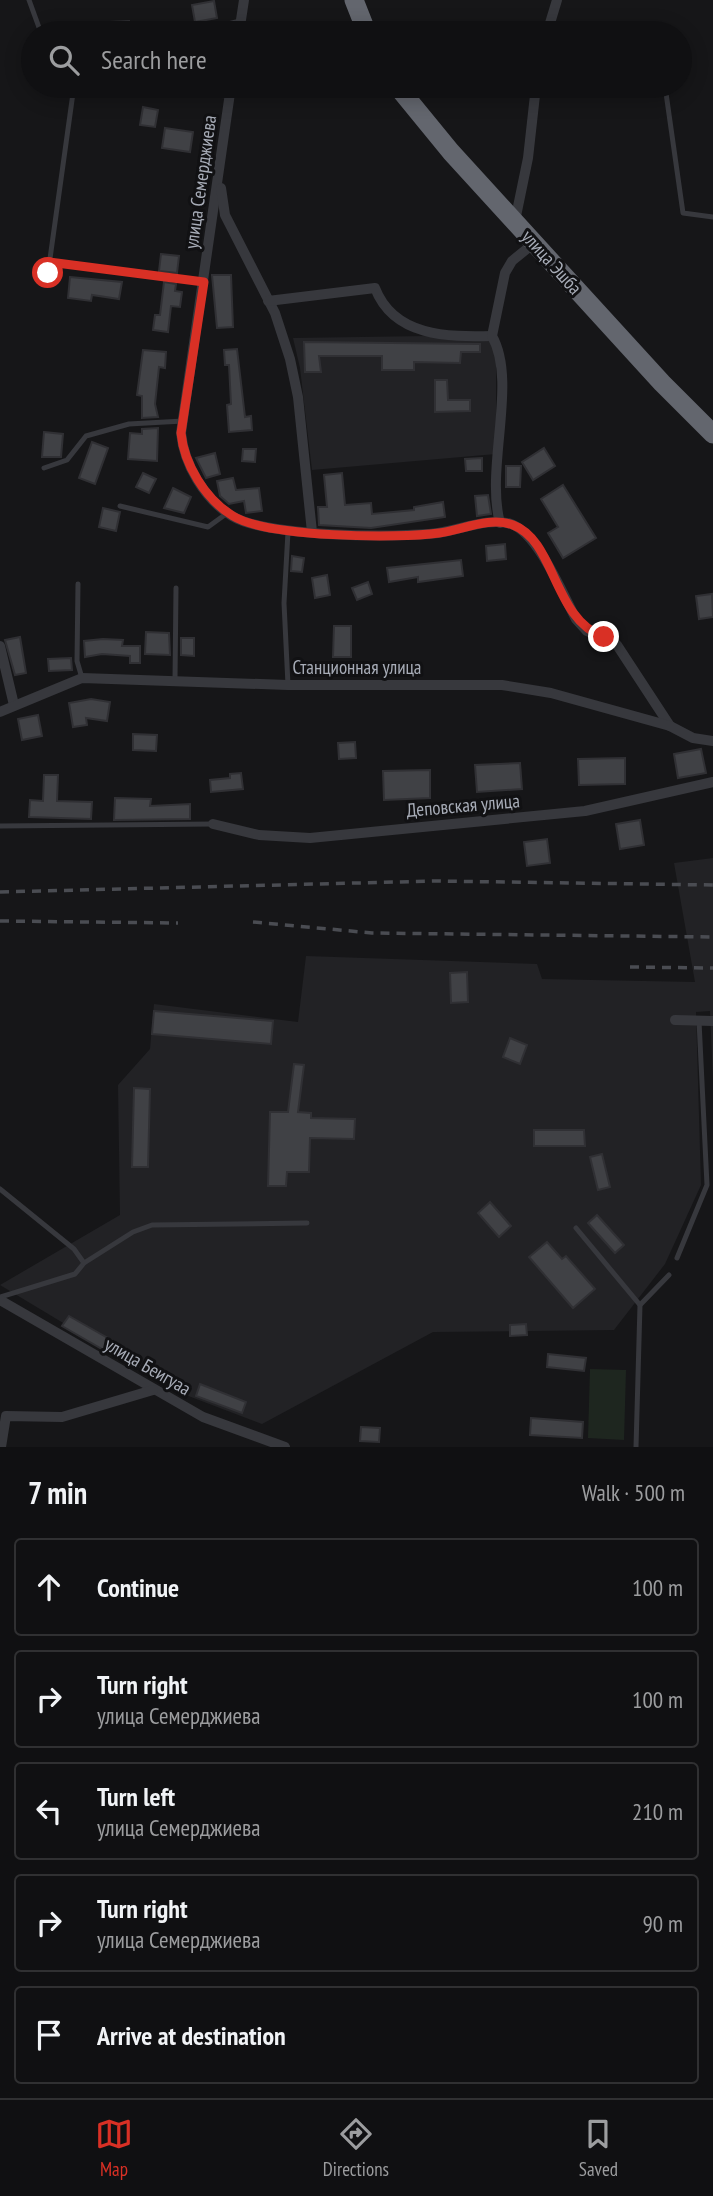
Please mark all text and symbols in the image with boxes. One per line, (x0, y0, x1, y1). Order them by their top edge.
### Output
search box (21, 21, 692, 98)
icon: search (45, 41, 83, 79)
text: Search here (101, 43, 207, 76)
street label: улица Семерджиева (179, 113, 221, 251)
street label: улица Эшба (517, 225, 587, 299)
route start (32, 257, 63, 288)
route end (588, 621, 619, 652)
street label: Станционная улица (293, 655, 421, 679)
street label: Деповская улица (405, 788, 521, 822)
street label: улица Беигуаа (101, 1332, 195, 1400)
text: 7 min (28, 1473, 87, 1512)
text: Walk · 500 m (582, 1478, 685, 1507)
icon: ahead (30, 1568, 68, 1606)
text: Continue (97, 1571, 179, 1604)
text: 100 m (632, 1573, 683, 1602)
text: Turn right (97, 1668, 188, 1701)
icon: right (30, 1680, 68, 1718)
text: 100 m (632, 1685, 683, 1714)
text: улица Семерджиева (97, 1701, 260, 1730)
text: Turn left (97, 1780, 175, 1813)
icon: left (30, 1792, 68, 1830)
text: 210 m (632, 1797, 683, 1826)
text: улица Семерджиева (97, 1813, 260, 1842)
text: Turn right (97, 1892, 188, 1925)
icon: right (30, 1904, 68, 1942)
text: 90 m (642, 1909, 683, 1938)
text: улица Семерджиева (97, 1925, 260, 1954)
icon: arrive (30, 2016, 68, 2054)
text: Arrive at destination (97, 2019, 286, 2052)
tab: Map (95, 2115, 133, 2181)
tab: Directions (323, 2115, 389, 2181)
tab: Saved (579, 2115, 618, 2181)

